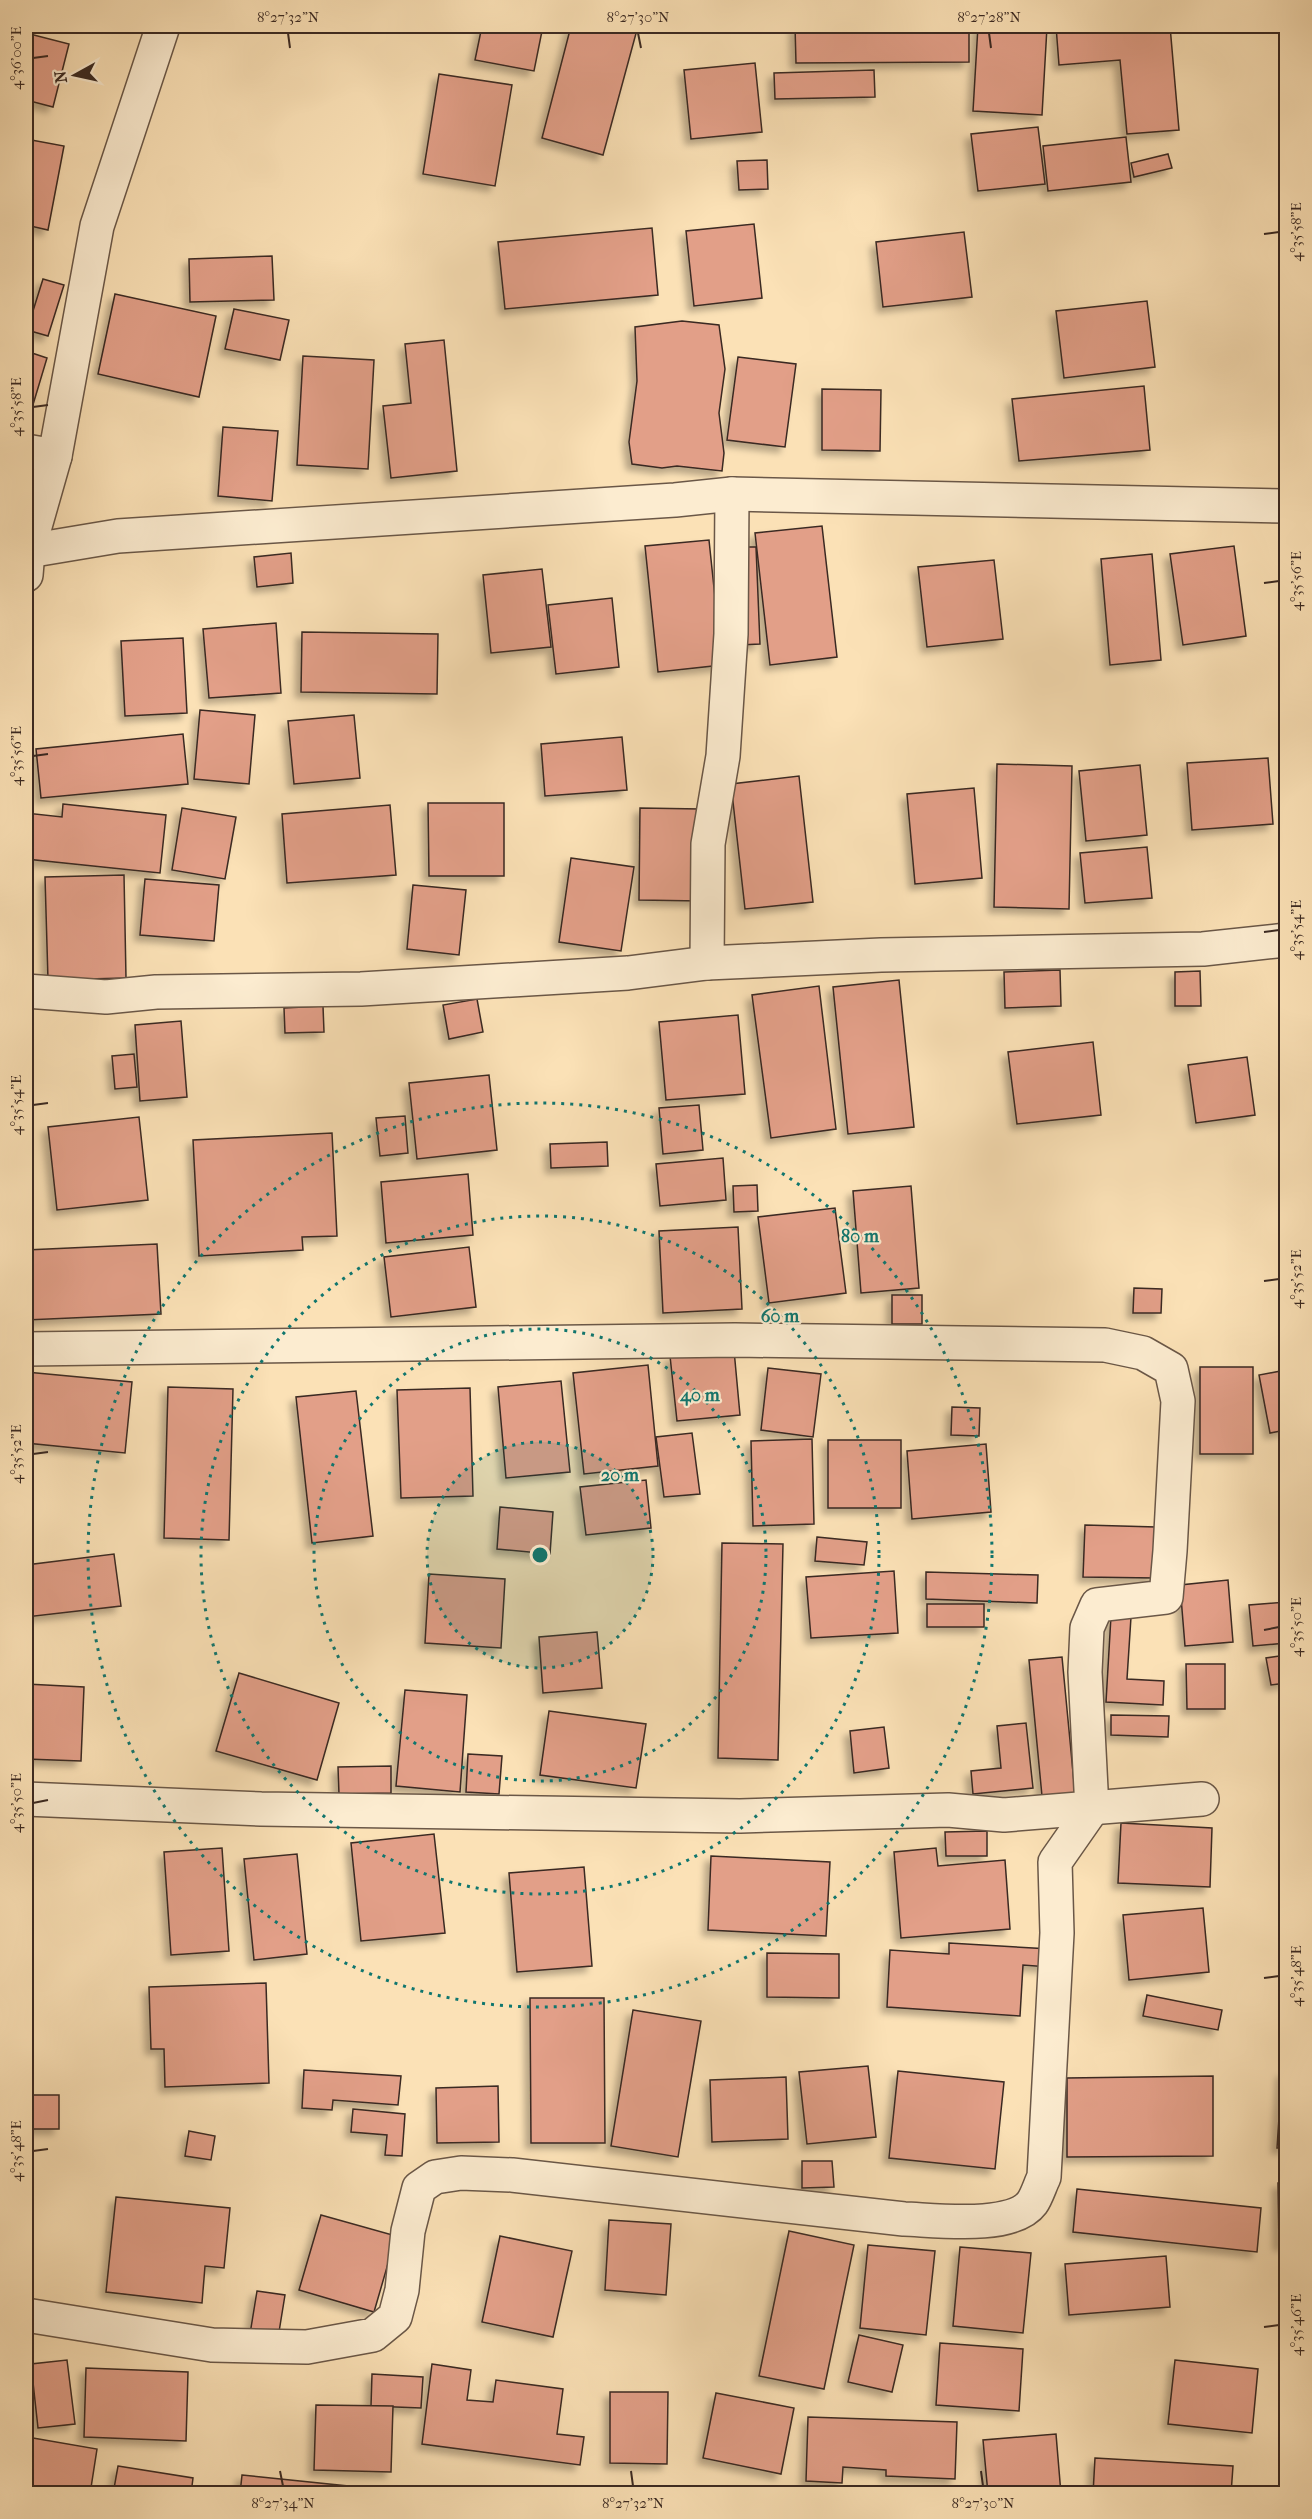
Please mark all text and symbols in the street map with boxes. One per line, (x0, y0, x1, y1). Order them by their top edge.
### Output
text: 8°27'32"N (257, 8, 320, 26)
text: 8°27'30"N (607, 8, 670, 26)
text: 8°27'28"N (957, 8, 1021, 26)
text: 4°36'00"E (7, 26, 25, 90)
north arrow (45, 45, 105, 105)
text: N (50, 69, 71, 84)
text: 4°35'58"E (1287, 202, 1305, 262)
text: 4°35'58"E (7, 377, 25, 437)
text: 4°35'56"E (1287, 551, 1305, 611)
text: 4°35'56"E (7, 726, 25, 786)
text: 4°35'54"E (1287, 900, 1305, 960)
text: 4°35'54"E (7, 1075, 25, 1135)
text: 80 m (841, 1226, 880, 1247)
text: 4°35'52"E (1287, 1249, 1305, 1309)
text: 60 m (761, 1306, 800, 1327)
text: 40 m (679, 1385, 721, 1406)
text: 4°35'52"E (7, 1424, 25, 1484)
text: 20 m (601, 1465, 640, 1486)
centre of rings (530, 1545, 550, 1565)
text: 4°35'50"E (1287, 1597, 1305, 1657)
text: 4°35'50"E (7, 1773, 25, 1833)
text: 4°35'48"E (1287, 1945, 1305, 2007)
text: 4°35'48"E (7, 2120, 25, 2182)
text: 4°35'46"E (1287, 2294, 1305, 2356)
text: 8°27'34"N (251, 2494, 315, 2512)
text: 8°27'32"N (602, 2494, 665, 2512)
text: 8°27'30"N (952, 2494, 1015, 2512)

